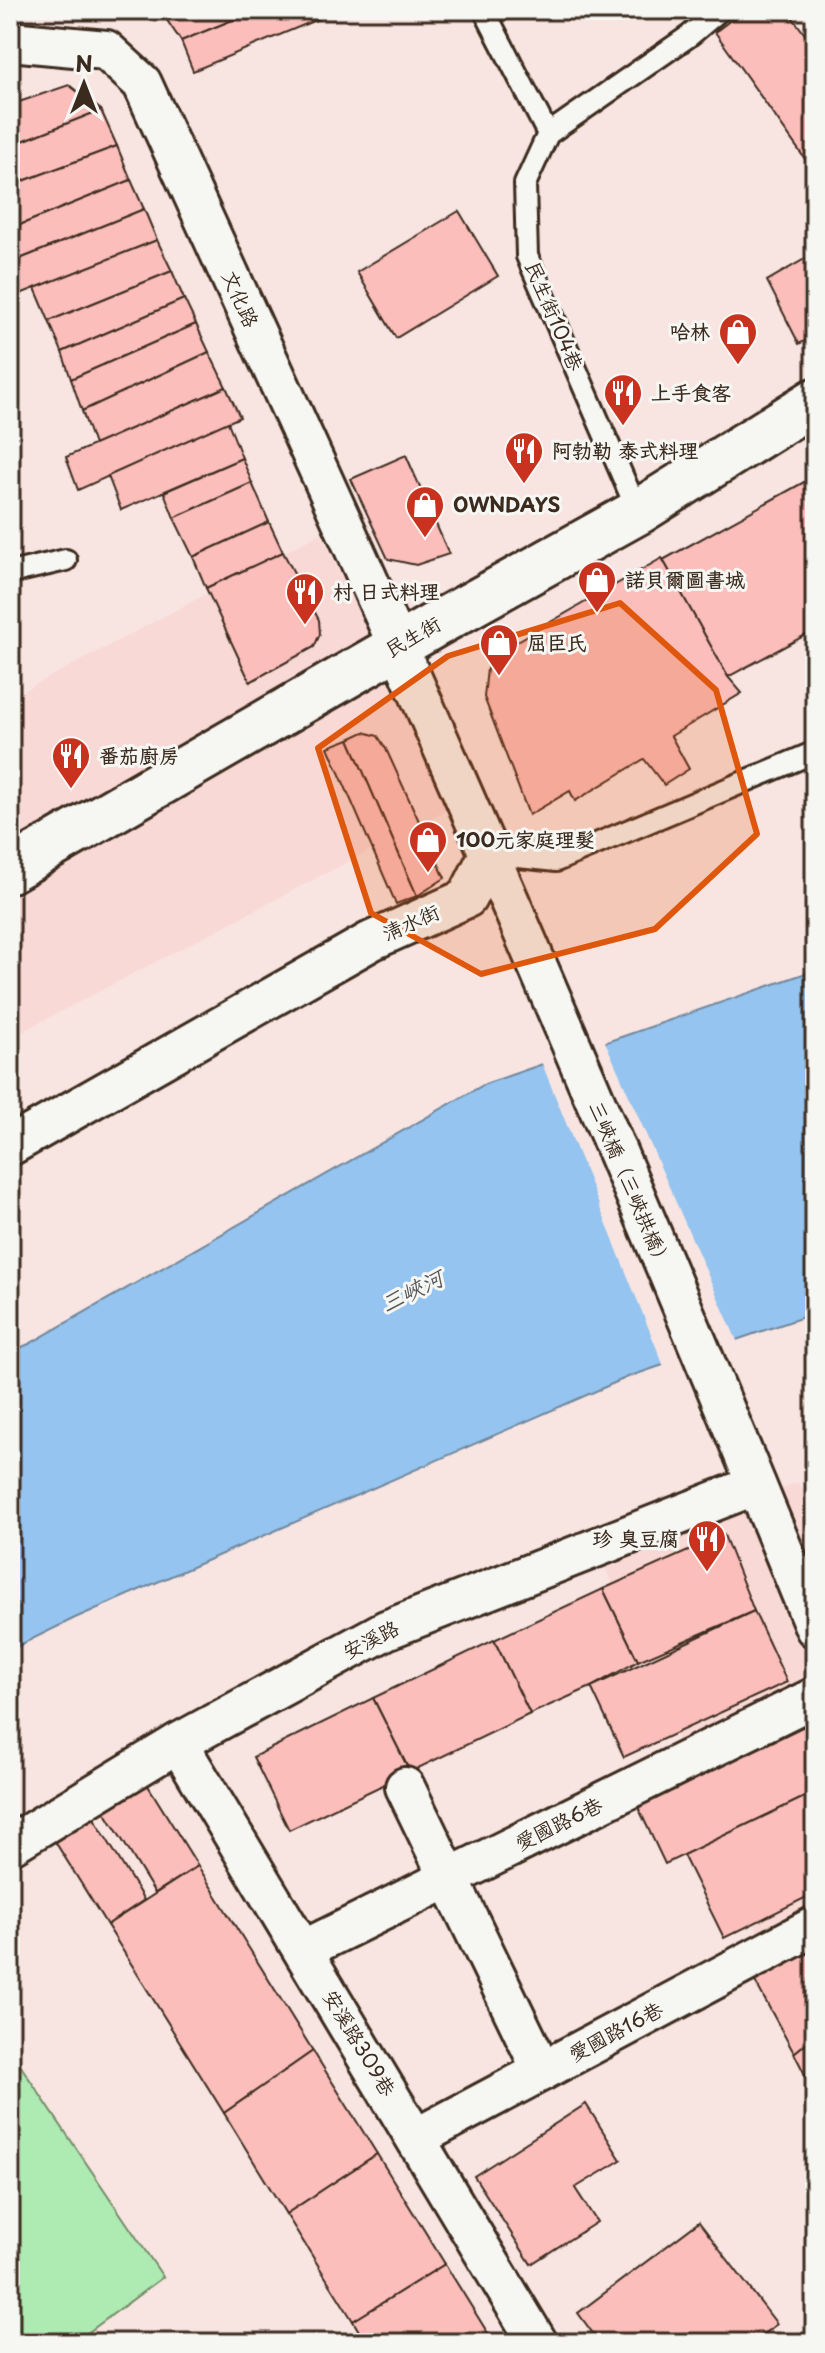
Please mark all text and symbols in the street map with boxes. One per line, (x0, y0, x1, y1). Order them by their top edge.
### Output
north arrow (44, 44, 124, 124)
text: N (75, 46, 93, 79)
street label: 民生街104巷 (518, 256, 592, 376)
street label: 文化路 (215, 265, 267, 333)
shop icon: 哈林 (717, 311, 759, 366)
place label: 哈林 (670, 316, 710, 346)
restaurant icon: 上手食客 (602, 372, 644, 427)
place label: 上手食客 (651, 377, 731, 407)
restaurant icon: 阿勃勒 泰式料理 (503, 430, 545, 485)
place label: 阿勃勒 泰式料理 (552, 435, 698, 465)
shop icon: OWNDAYS (404, 484, 446, 539)
place label: OWNDAYS (453, 489, 560, 519)
shop icon: 諾貝爾圖書城 (576, 559, 618, 614)
place label: 諾貝爾圖書城 (625, 564, 745, 594)
restaurant icon: 村 日式料理 (284, 571, 326, 626)
place label: 村 日式料理 (333, 576, 439, 606)
street label: 民生街 (379, 608, 446, 664)
shop icon: 屈臣氏 (478, 622, 520, 677)
place label: 屈臣氏 (527, 627, 587, 657)
restaurant icon: 番茄廚房 (50, 735, 92, 790)
place label: 番茄廚房 (99, 740, 179, 770)
shop icon: 100元家庭理髮 (407, 819, 449, 874)
place label: 100元家庭理髮 (456, 824, 595, 854)
street label: 清水街 (377, 896, 444, 948)
street label: 三峽橋（三峽拱橋） (582, 1096, 680, 1273)
water label: 三峽河 (374, 1259, 451, 1319)
restaurant icon: 珍 臭豆腐 (686, 1518, 728, 1573)
place label: 珍 臭豆腐 (593, 1523, 679, 1553)
street label: 安溪路 (337, 1612, 405, 1666)
street label: 愛國路6巷 (510, 1789, 608, 1857)
street label: 安溪路309巷 (316, 1984, 404, 2102)
street label: 愛國路16巷 (563, 1993, 669, 2069)

